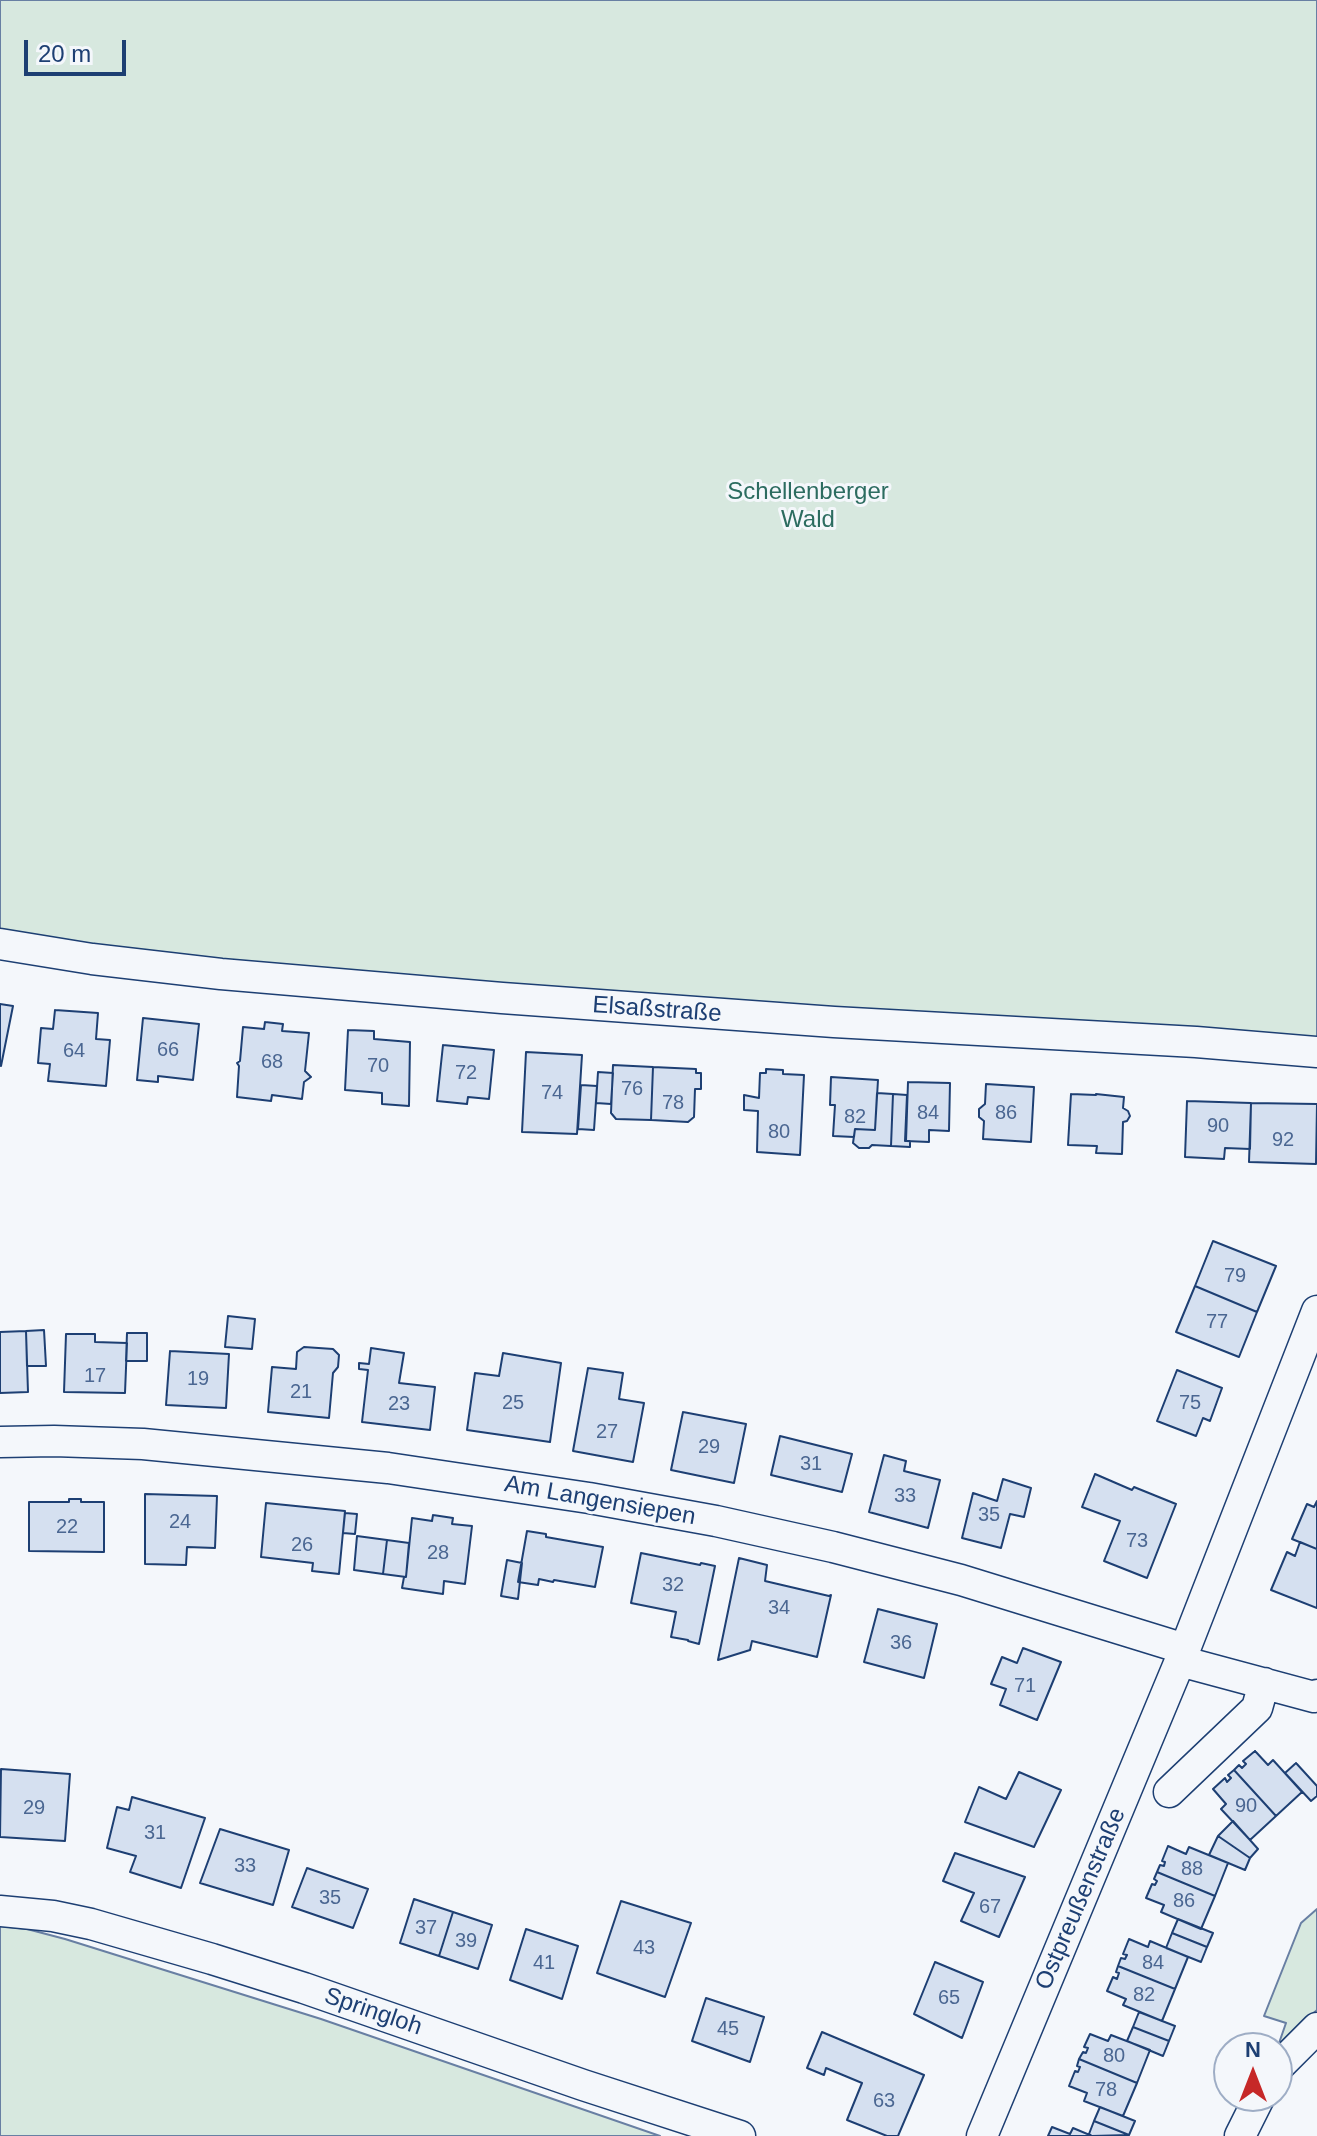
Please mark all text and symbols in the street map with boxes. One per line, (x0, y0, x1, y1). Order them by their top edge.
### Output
scale bar (28, 24, 130, 74)
text: 20 m (38, 40, 91, 67)
park label: Schellenberger Wald (727, 478, 889, 534)
street label: Elsaßstraße (591, 991, 723, 1029)
house number: 66 (157, 1038, 179, 1062)
house number: 64 (63, 1039, 85, 1063)
house number: 68 (261, 1050, 283, 1074)
house number: 70 (367, 1054, 389, 1078)
house number: 72 (455, 1061, 477, 1085)
house number: 76 (621, 1077, 643, 1101)
house number: 74 (541, 1081, 563, 1105)
house number: 78 (662, 1091, 684, 1115)
house number: 84 (917, 1101, 939, 1125)
house number: 86 (995, 1101, 1017, 1125)
house number: 82 (844, 1105, 866, 1129)
house number: 90 (1207, 1114, 1229, 1138)
house number: 80 (768, 1120, 790, 1144)
house number: 92 (1272, 1128, 1294, 1152)
house number: 79 (1224, 1264, 1246, 1288)
house number: 77 (1206, 1310, 1228, 1334)
house number: 17 (84, 1364, 106, 1388)
house number: 19 (187, 1367, 209, 1391)
house number: 21 (290, 1380, 312, 1404)
house number: 25 (502, 1391, 524, 1415)
house number: 75 (1179, 1391, 1201, 1415)
house number: 23 (388, 1392, 410, 1416)
house number: 27 (596, 1420, 618, 1444)
house number: 29 (698, 1435, 720, 1459)
house number: 31 (800, 1452, 822, 1476)
street label: Am Langensiepen (502, 1470, 698, 1532)
house number: 33 (894, 1484, 916, 1508)
house number: 35 (978, 1503, 1000, 1527)
house number: 24 (169, 1510, 191, 1534)
house number: 22 (56, 1515, 78, 1539)
house number: 73 (1126, 1529, 1148, 1553)
house number: 26 (291, 1533, 313, 1557)
house number: 28 (427, 1541, 449, 1565)
house number: 32 (662, 1573, 684, 1597)
house number: 34 (768, 1596, 790, 1620)
house number: 36 (890, 1631, 912, 1655)
house number: 71 (1014, 1674, 1036, 1698)
house number: 90 (1235, 1794, 1257, 1818)
house number: 29 (23, 1796, 45, 1820)
street label: Ostpreußenstraße (1030, 1804, 1132, 1994)
house number: 31 (144, 1821, 166, 1845)
house number: 33 (234, 1854, 256, 1878)
house number: 88 (1181, 1857, 1203, 1881)
house number: 35 (319, 1886, 341, 1910)
house number: 86 (1173, 1889, 1195, 1913)
house number: 67 (979, 1895, 1001, 1919)
house number: 37 (415, 1916, 437, 1940)
house number: 39 (455, 1929, 477, 1953)
house number: 43 (633, 1936, 655, 1960)
house number: 41 (533, 1951, 555, 1975)
house number: 84 (1142, 1951, 1164, 1975)
street label: Springloh (320, 1982, 426, 2042)
house number: 82 (1133, 1983, 1155, 2007)
house number: 65 (938, 1986, 960, 2010)
house number: 45 (717, 2017, 739, 2041)
north arrow (1213, 2032, 1293, 2112)
text: N (1245, 2037, 1261, 2062)
house number: 80 (1103, 2044, 1125, 2068)
house number: 78 (1095, 2078, 1117, 2102)
house number: 63 (873, 2089, 895, 2113)

